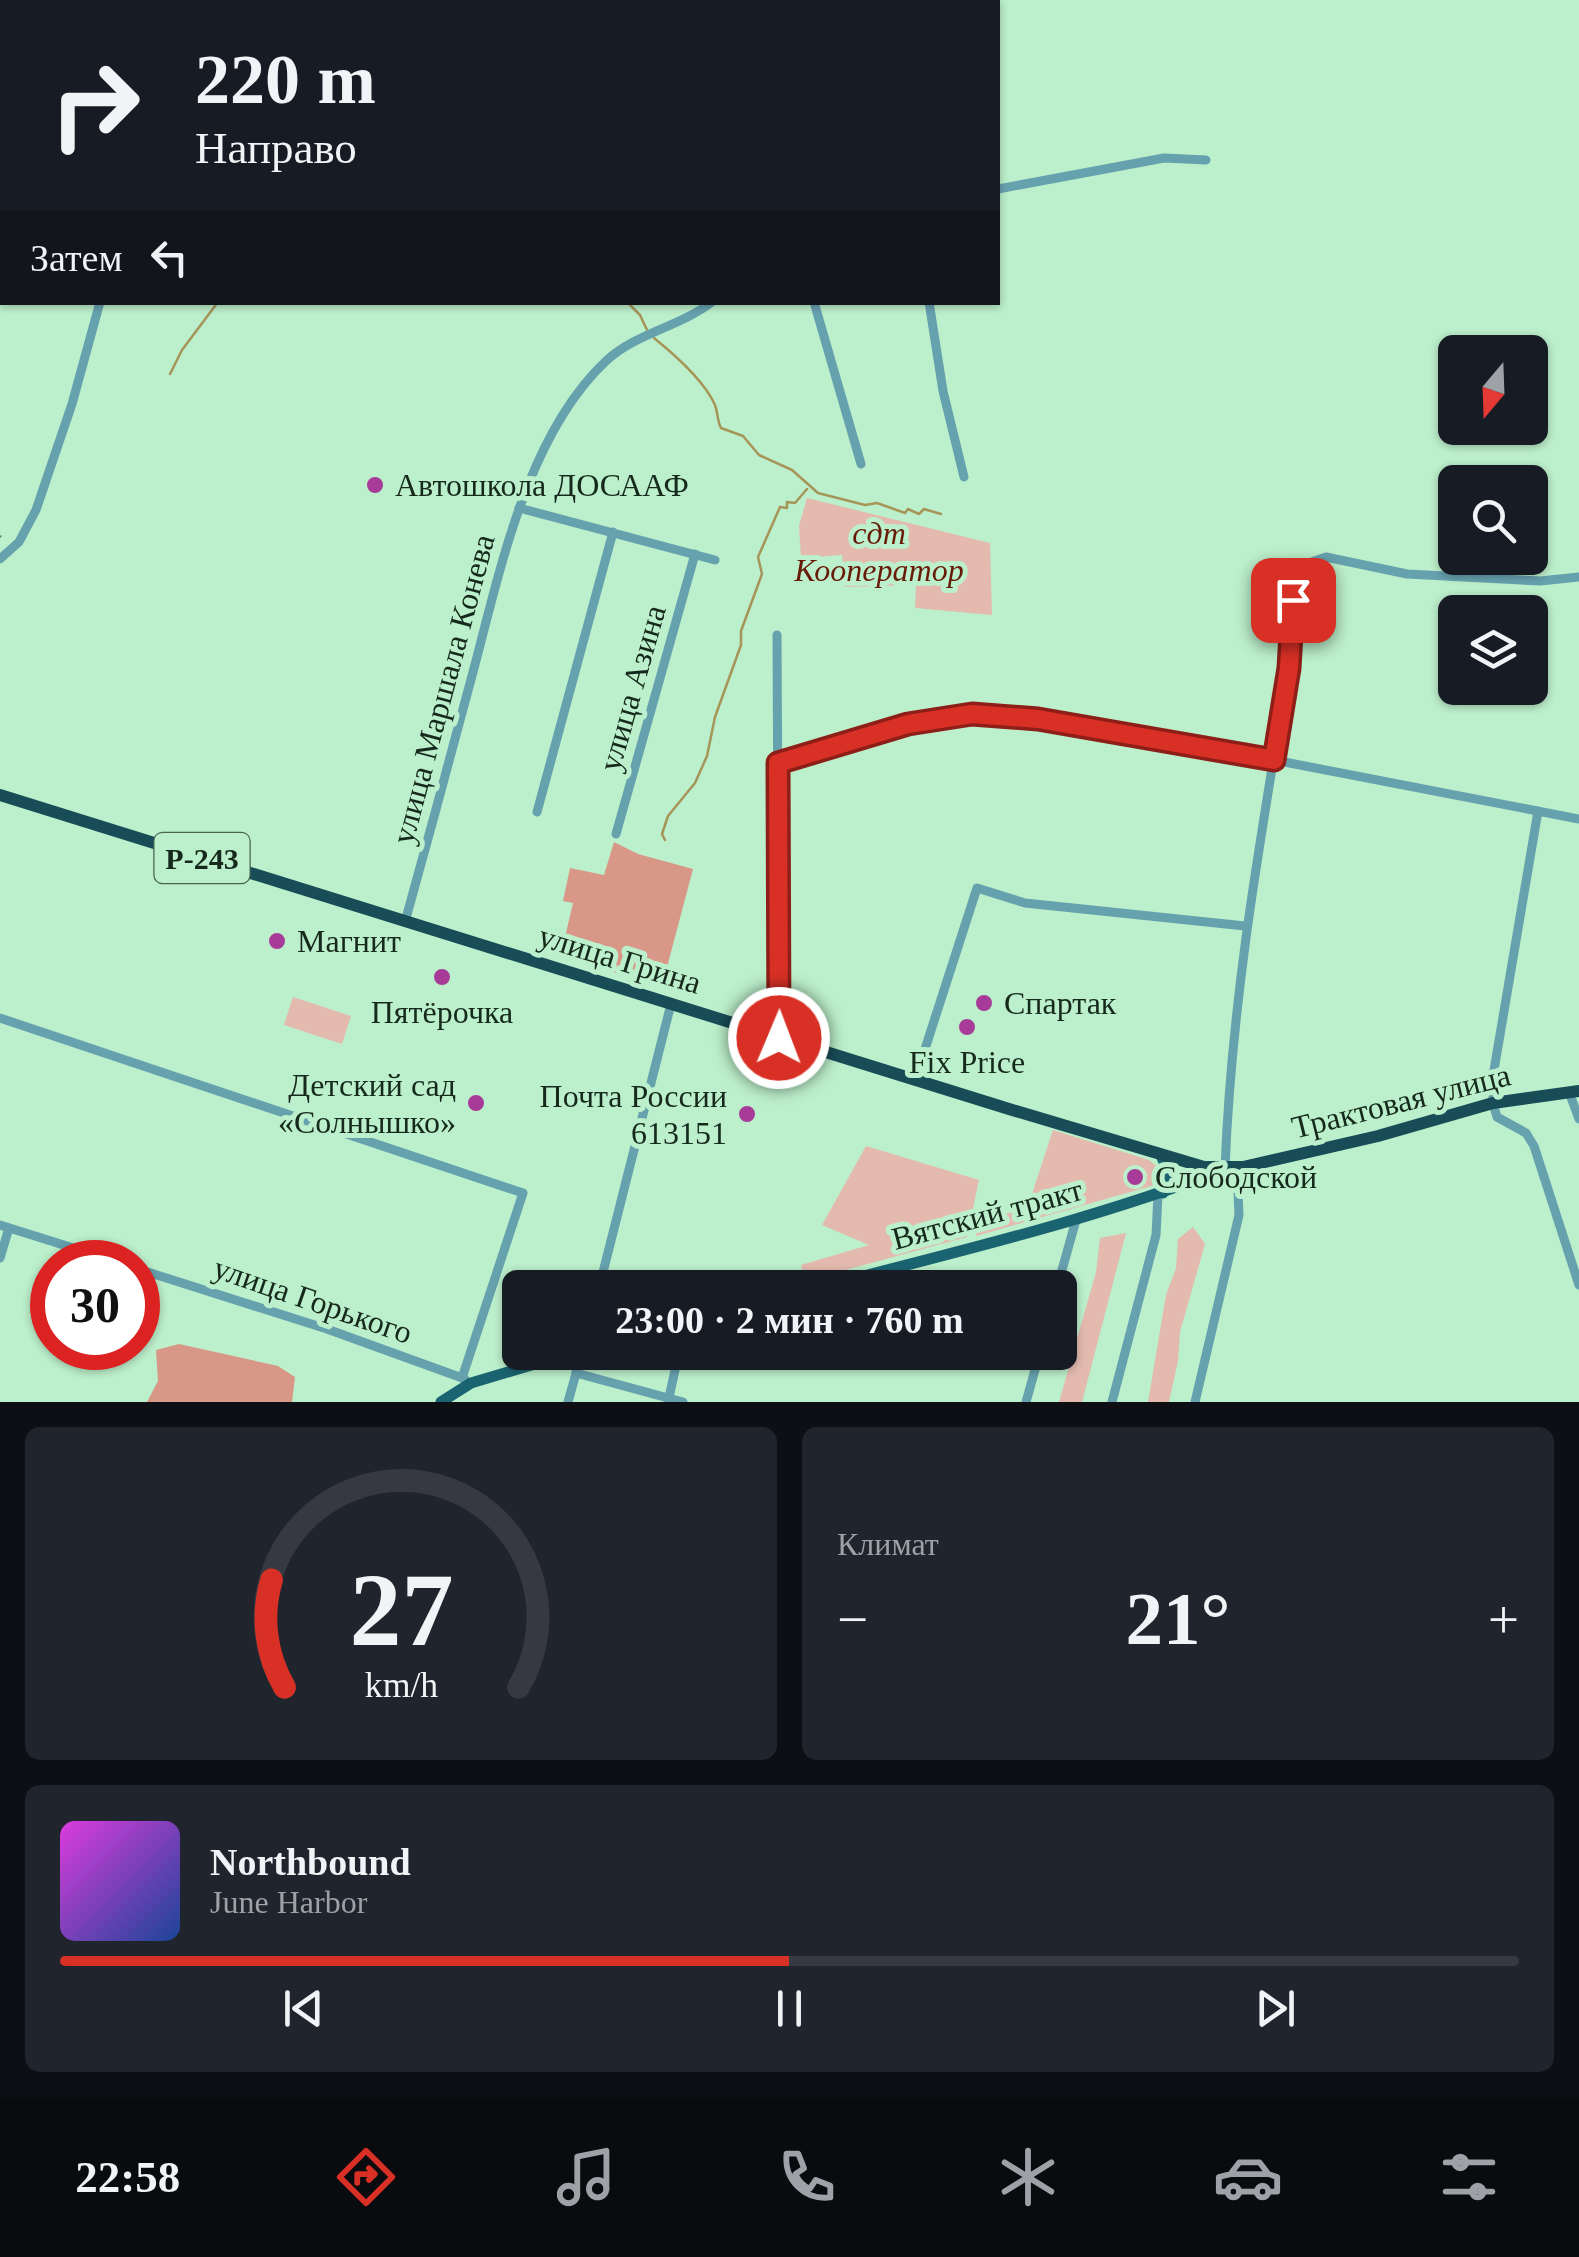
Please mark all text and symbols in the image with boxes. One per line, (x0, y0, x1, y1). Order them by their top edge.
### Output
icon: right (30, 40, 160, 170)
text: 220 m (195, 41, 376, 118)
text: Направо (195, 123, 357, 173)
icon: left (142, 230, 197, 285)
text: Затем (30, 237, 122, 279)
north arrow (1438, 335, 1548, 445)
map controls (1438, 335, 1548, 705)
button: search (1438, 465, 1548, 575)
place label: Автошкола ДОСААФ (395, 467, 689, 503)
marker: Автошкола ДОСААФ (364, 474, 386, 496)
park label: сдт Кооператор (793, 515, 964, 588)
street label: улица Маршала Конева (384, 530, 502, 848)
pin (1251, 558, 1336, 643)
icon: arrive (1266, 573, 1321, 628)
button: layers (1438, 595, 1548, 705)
street label: улица Азина (591, 601, 673, 775)
road number: Р-243 (154, 833, 250, 883)
street label: улица Грина (534, 917, 706, 1001)
place label: Магнит (297, 923, 401, 959)
marker: Магнит (266, 930, 288, 952)
marker: Пятёрочка (431, 966, 453, 988)
place label: Спартак (1004, 985, 1117, 1021)
position arrow (727, 986, 831, 1090)
marker: Спартак (973, 992, 995, 1014)
place label: Пятёрочка (371, 994, 513, 1030)
marker: Fix Price (956, 1016, 978, 1038)
place label: Fix Price (909, 1044, 1025, 1080)
street label: Трактовая улица (1288, 1056, 1514, 1146)
place label: Детский сад «Солнышко» (278, 1067, 456, 1140)
place label: Почта России 613151 (540, 1078, 727, 1151)
marker: Детский сад «Солнышко» (465, 1092, 487, 1114)
marker: Почта России 613151 (736, 1103, 758, 1125)
place label: Слободской (1155, 1159, 1317, 1195)
marker: Слободской (1124, 1166, 1146, 1188)
street label: Вятский тракт (888, 1171, 1086, 1257)
speed limit sign: 30 (30, 1240, 160, 1370)
street label: улица Горького (209, 1249, 417, 1351)
text: 23:00 · 2 мин · 760 m (615, 1299, 964, 1341)
text: Климат (837, 1526, 939, 1562)
text: 27 (349, 1552, 453, 1667)
text: 21° (1126, 1577, 1231, 1660)
text: − (837, 1589, 868, 1650)
text: + (1488, 1589, 1519, 1650)
text: km/h (364, 1665, 438, 1705)
text: Northbound (210, 1841, 411, 1883)
text: June Harbor (210, 1884, 367, 1920)
icon: previous (276, 1981, 331, 2036)
icon: pause (762, 1981, 817, 2036)
icon: next (1248, 1981, 1303, 2036)
icon: directions (331, 2142, 401, 2212)
icon: music (551, 2142, 621, 2212)
icon: phone (772, 2142, 842, 2212)
icon: climate (993, 2142, 1063, 2212)
icon: car (1213, 2142, 1283, 2212)
icon: filters (1434, 2142, 1504, 2212)
text: 22:58 (75, 2152, 180, 2202)

